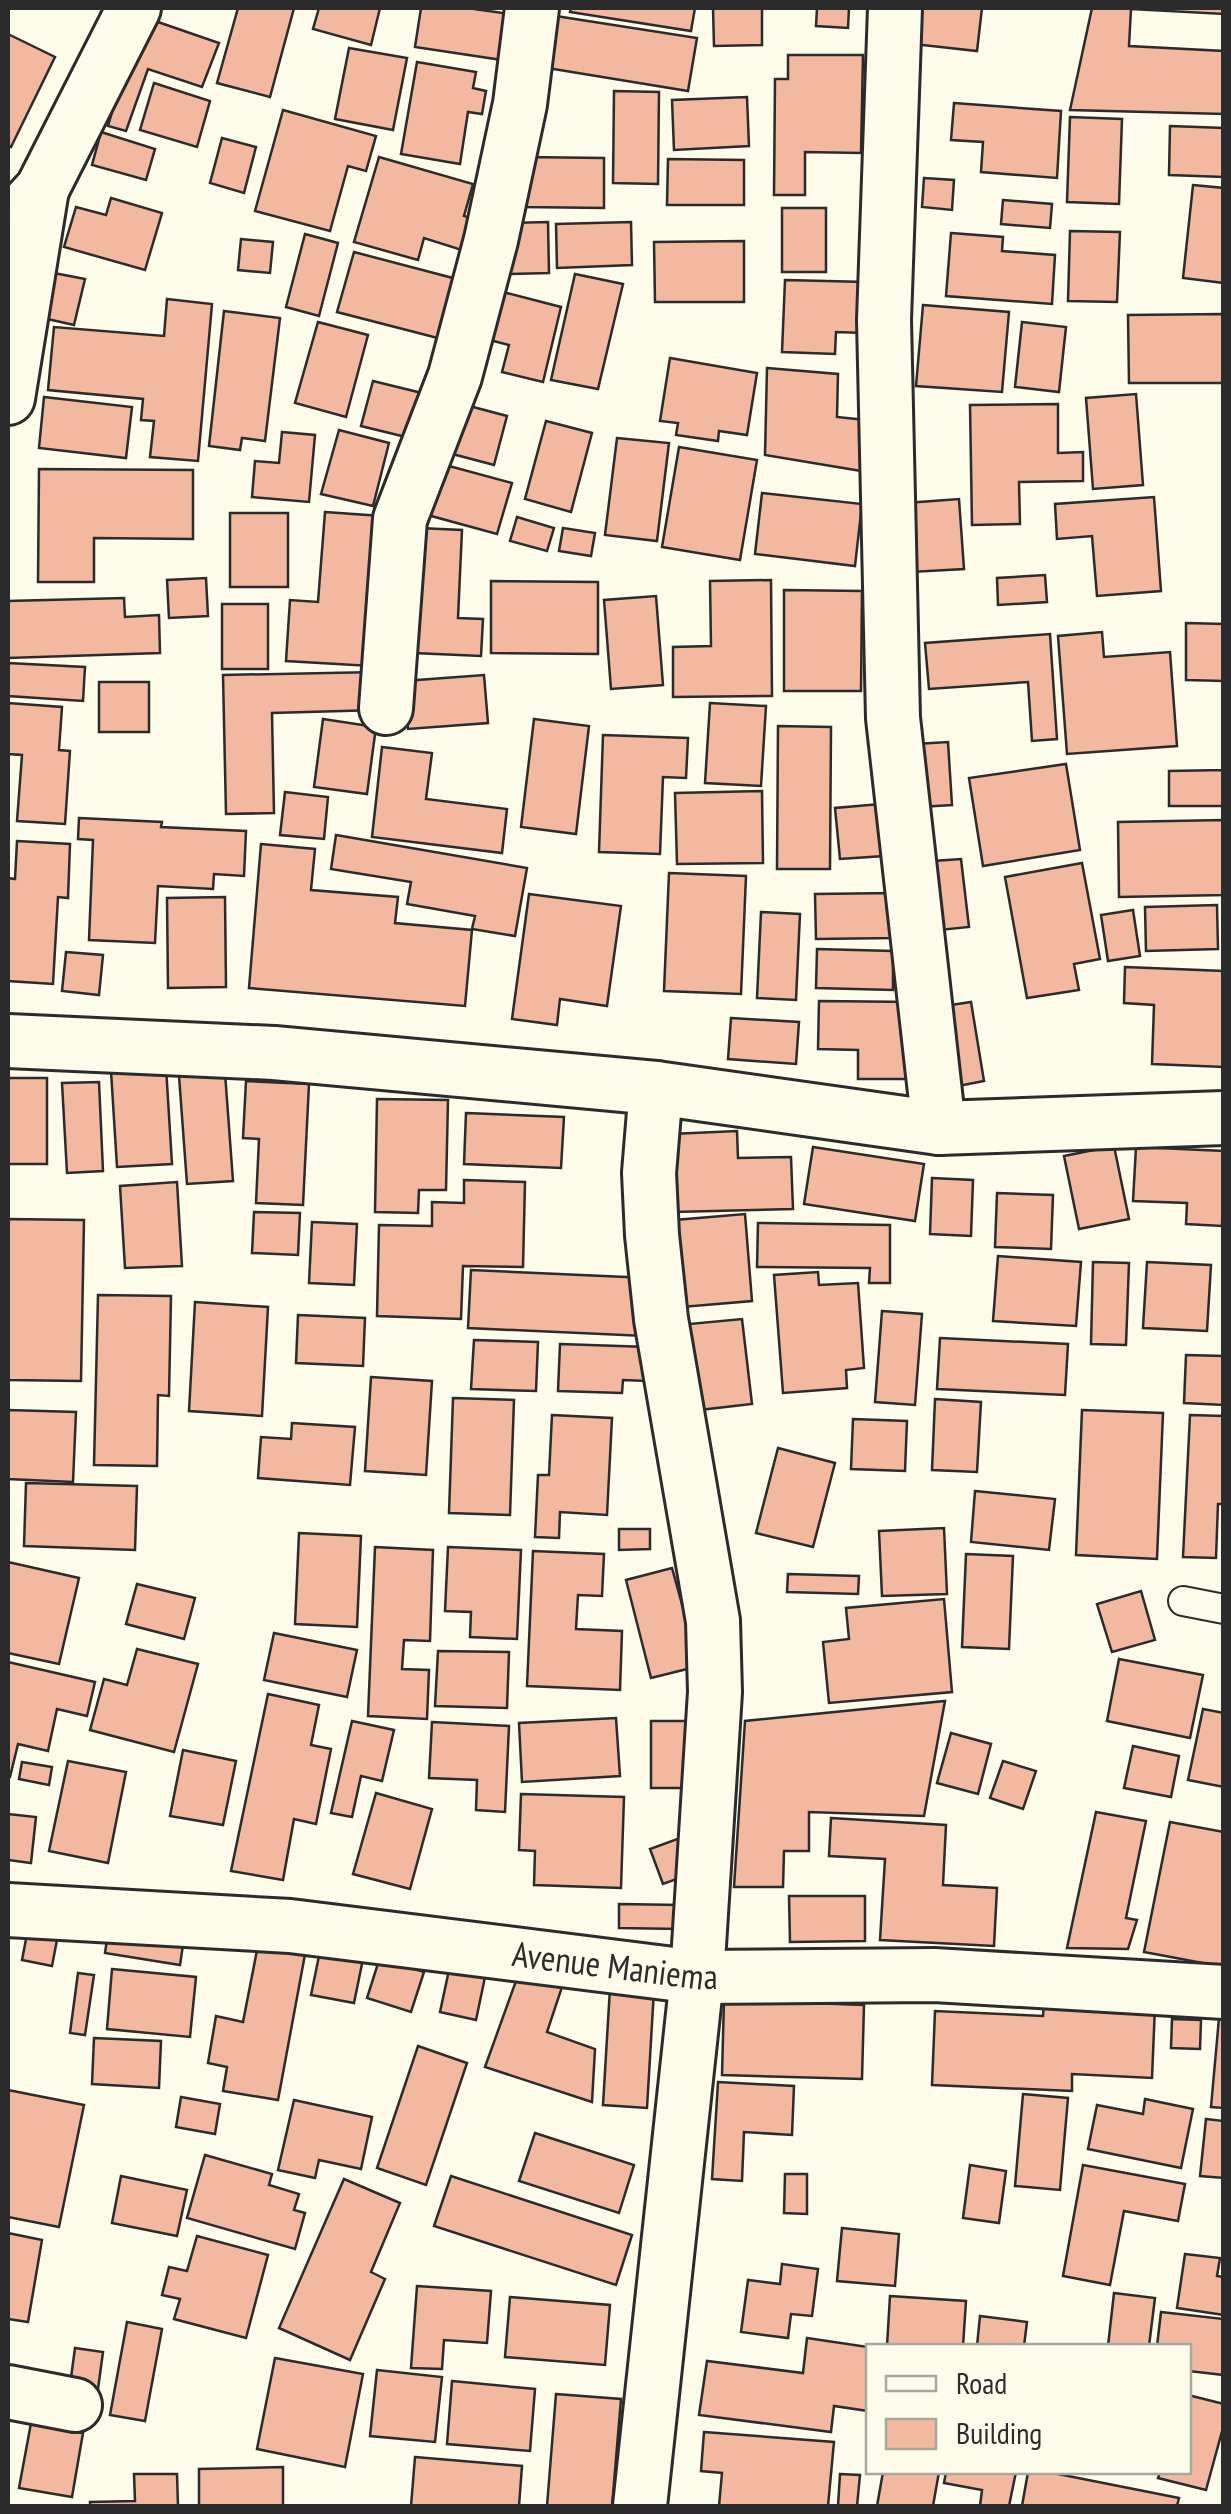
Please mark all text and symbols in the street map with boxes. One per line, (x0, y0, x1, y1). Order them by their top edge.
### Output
street label: Avenue Maniema (510, 1930, 718, 2000)
legend (866, 2344, 1191, 2474)
text: Road (956, 2363, 1007, 2402)
text: Building (956, 2413, 1042, 2452)

